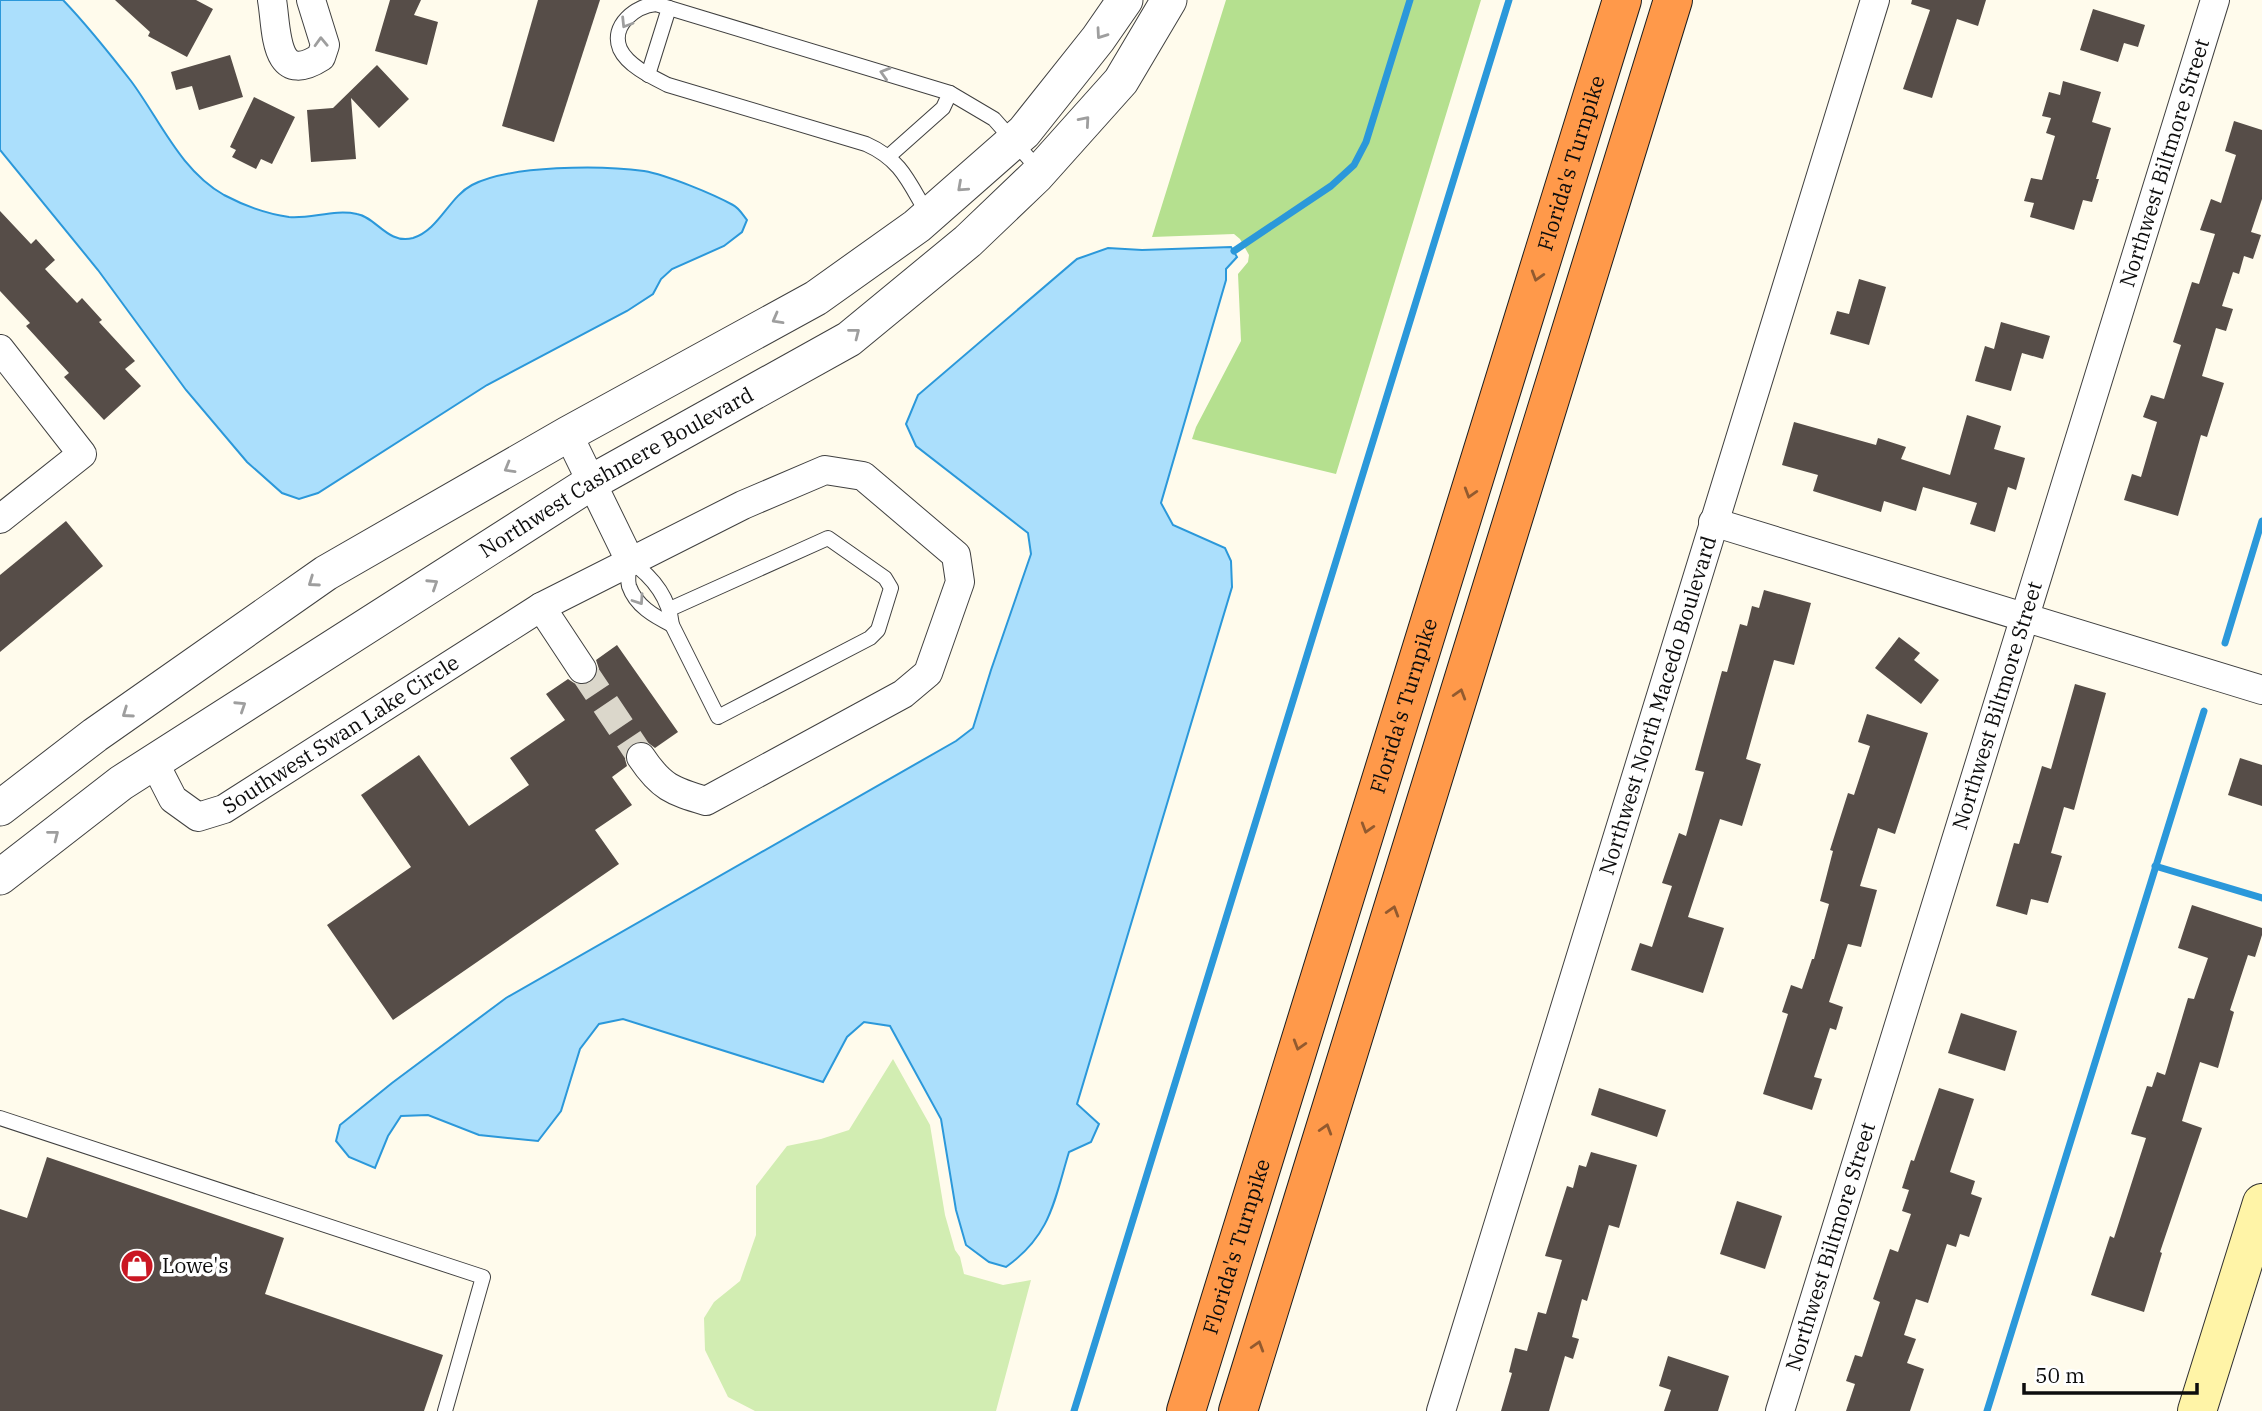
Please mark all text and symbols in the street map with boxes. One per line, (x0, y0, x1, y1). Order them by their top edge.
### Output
one-way arrow (622, 15, 635, 28)
one-way arrow (1097, 26, 1109, 39)
street label: Northwest Biltmore Street (2112, 35, 2215, 290)
one-way arrow (314, 36, 329, 47)
one-way arrow (879, 67, 891, 82)
street label: Florida's Turnpike (1530, 72, 1611, 254)
one-way arrow (1077, 116, 1089, 129)
one-way arrow (957, 179, 970, 191)
one-way arrow (1531, 270, 1546, 282)
one-way arrow (772, 311, 785, 324)
one-way arrow (847, 329, 859, 342)
street label: Northwest Cashmere Boulevard (473, 380, 758, 564)
one-way arrow (504, 459, 517, 472)
one-way arrow (1464, 487, 1479, 499)
street label: Northwest North Macedo Boulevard (1592, 532, 1722, 878)
one-way arrow (308, 574, 321, 586)
street label: Northwest Biltmore Street (1945, 578, 2048, 833)
one-way arrow (425, 579, 438, 592)
one-way arrow (630, 592, 643, 605)
street label: Florida's Turnpike (1363, 614, 1443, 797)
street label: Southwest Swan Lake Circle (216, 648, 464, 820)
one-way arrow (1452, 688, 1467, 700)
one-way arrow (234, 701, 247, 714)
one-way arrow (121, 705, 134, 718)
one-way arrow (1360, 821, 1375, 833)
one-way arrow (46, 830, 59, 843)
one-way arrow (1385, 906, 1399, 918)
one-way arrow (1293, 1039, 1308, 1051)
street label: Northwest Biltmore Street (1778, 1119, 1881, 1374)
one-way arrow (1317, 1123, 1332, 1135)
street label: Florida's Turnpike (1196, 1155, 1276, 1338)
shop icon: Lowe's (118, 1247, 156, 1285)
place label: Lowe's (162, 1251, 229, 1279)
one-way arrow (1250, 1340, 1265, 1352)
scale bar (2024, 1352, 2197, 1396)
text: 50 m (2035, 1361, 2085, 1389)

